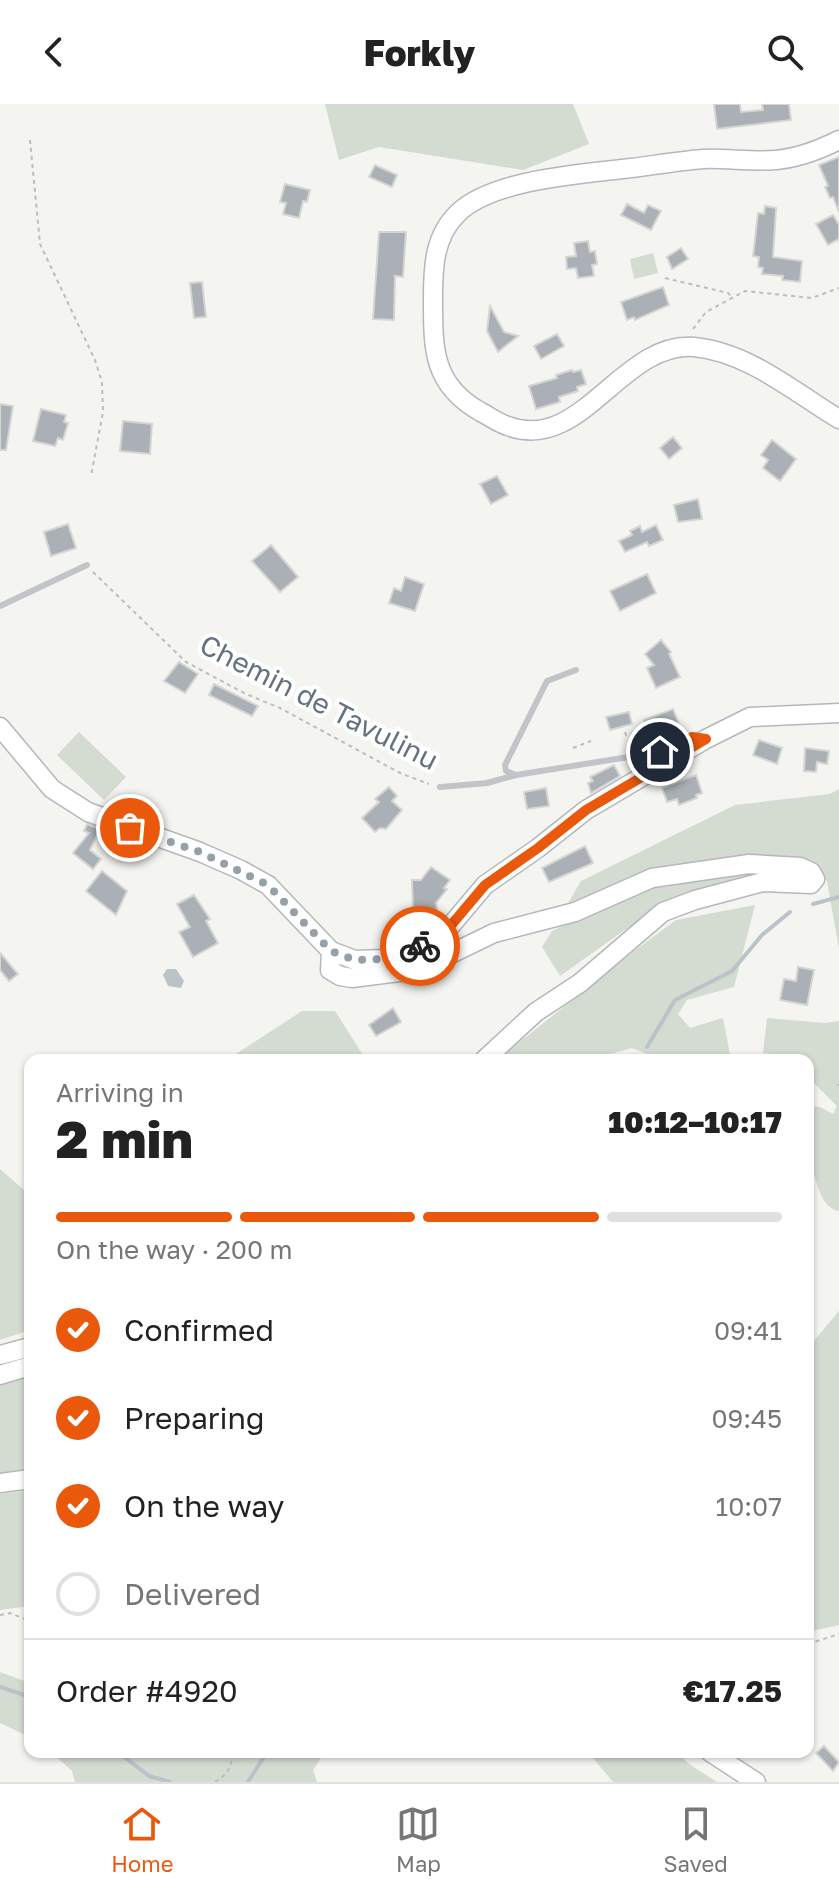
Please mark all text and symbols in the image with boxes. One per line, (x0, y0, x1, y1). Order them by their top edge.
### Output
icon: back (32, 30, 76, 74)
icon: search (763, 30, 807, 74)
text: Forkly (364, 31, 475, 74)
street label: Chemin de Tavulinu (195, 627, 444, 776)
pin (626, 718, 694, 786)
icon: home (638, 730, 682, 774)
pin (96, 794, 164, 862)
icon: bag (108, 806, 152, 850)
courier (380, 906, 460, 986)
icon: bike (398, 924, 442, 968)
text: Arriving in (56, 1077, 184, 1108)
text: 10:12–10:17 (608, 1104, 782, 1140)
text: 2 min (56, 1107, 193, 1169)
text: On the way · 200 m (56, 1234, 293, 1265)
icon: check (56, 1308, 100, 1352)
text: Confirmed (124, 1312, 274, 1348)
text: 09:41 (714, 1315, 782, 1346)
icon: check (56, 1396, 100, 1440)
text: Preparing (124, 1400, 265, 1436)
text: 09:45 (711, 1403, 782, 1434)
icon: check (56, 1484, 100, 1528)
text: On the way (124, 1488, 284, 1524)
text: 10:07 (716, 1491, 782, 1522)
text: Delivered (124, 1576, 261, 1612)
text: Order #4920 (56, 1673, 238, 1709)
text: €17.25 (683, 1673, 782, 1709)
tab: Home (111, 1802, 173, 1877)
tab: Map (396, 1802, 441, 1877)
tab: Saved (663, 1802, 728, 1877)

